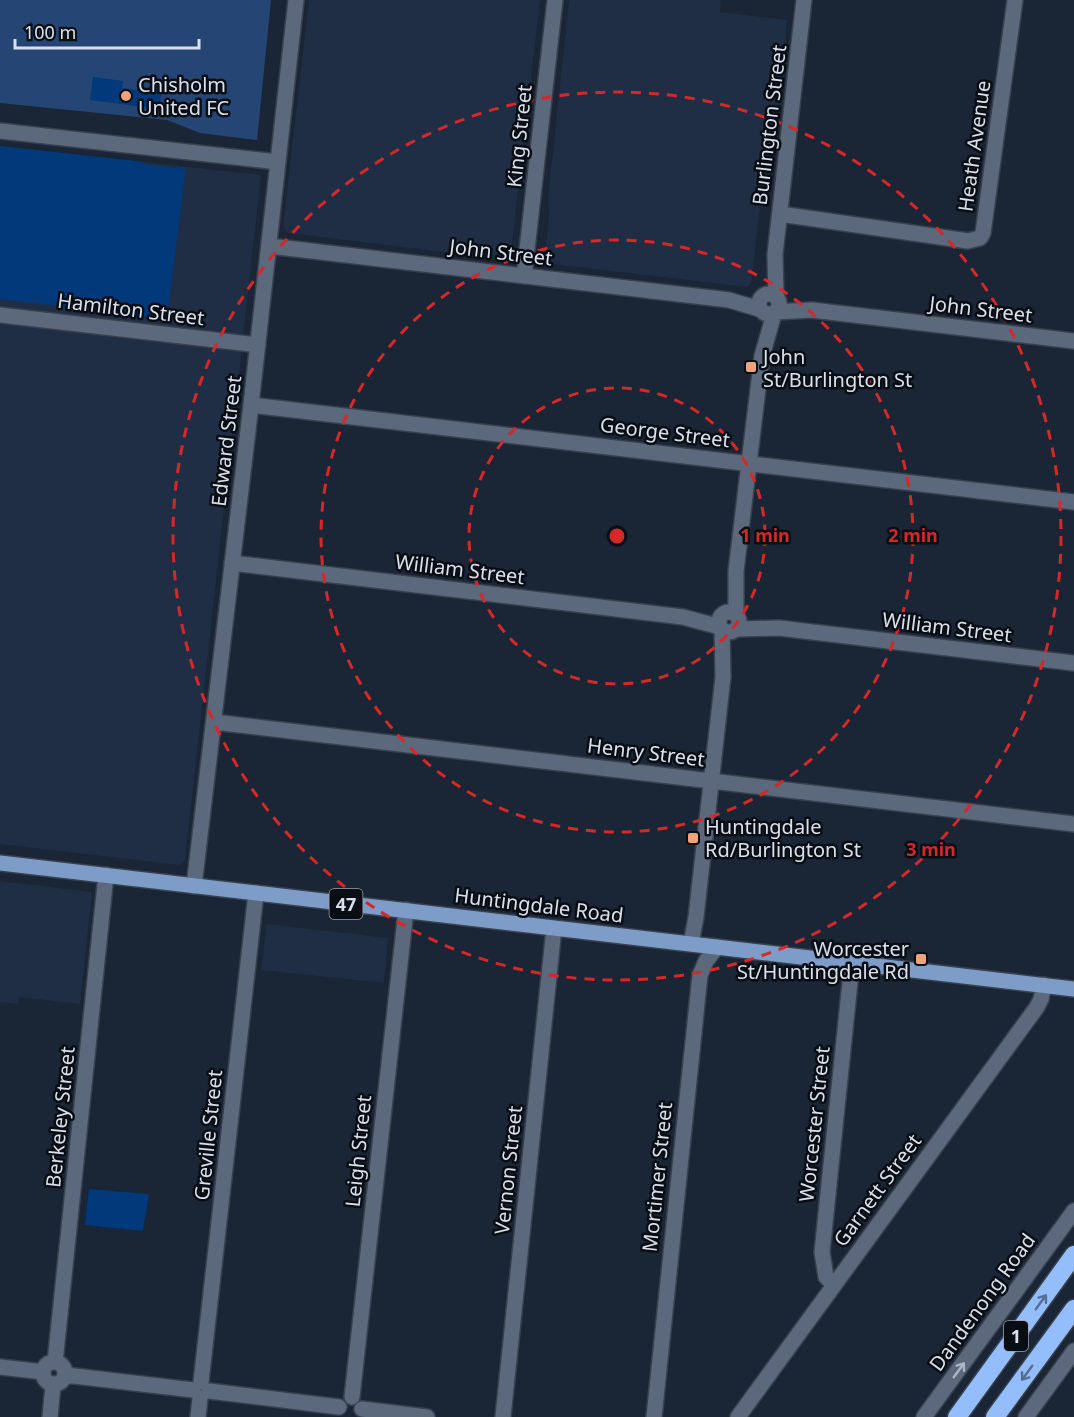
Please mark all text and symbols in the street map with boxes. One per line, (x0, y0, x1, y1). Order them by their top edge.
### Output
scale bar (15, 12, 200, 50)
text: 100 m (24, 20, 76, 44)
street label: Burlington Street (746, 43, 792, 207)
place label: Chisholm United FC (138, 71, 230, 121)
street label: Heath Avenue (951, 79, 997, 213)
street label: King Street (500, 83, 538, 189)
marker: Chisholm United FC (119, 89, 133, 103)
street label: John Street (446, 232, 554, 272)
street label: Hamilton Street (56, 287, 206, 331)
street label: John Street (926, 289, 1034, 329)
place label: John St/Burlington St (761, 343, 912, 393)
marker: John St/Burlington St (744, 360, 758, 374)
street label: Edward Street (205, 374, 247, 508)
street label: George Street (599, 411, 731, 453)
text: 1 min (740, 523, 790, 547)
text: 2 min (888, 523, 938, 547)
centre of rings (607, 526, 627, 546)
street label: William Street (394, 548, 526, 590)
street label: William Street (881, 606, 1013, 648)
street label: Henry Street (586, 731, 706, 773)
place label: Huntingdale Rd/Burlington St (705, 813, 861, 863)
marker: Huntingdale Rd/Burlington St (686, 831, 700, 845)
text: 3 min (906, 837, 956, 861)
street label: Huntingdale Road (453, 881, 625, 929)
road number: 47 (330, 889, 362, 919)
place label: Worcester St/Huntingdale Rd (737, 935, 909, 985)
marker: Worcester St/Huntingdale Rd (914, 952, 928, 966)
street label: Berkeley Street (39, 1045, 81, 1189)
street label: Worcester Street (792, 1045, 836, 1203)
street label: Greville Street (188, 1068, 228, 1202)
street label: Leigh Street (339, 1094, 377, 1208)
street label: Mortimer Street (636, 1101, 678, 1253)
street label: Vernon Street (488, 1104, 528, 1236)
street label: Garnett Street (827, 1128, 927, 1252)
street label: Dandenong Road (923, 1228, 1041, 1376)
one-way arrow (1035, 1294, 1047, 1310)
road number: 1 (1004, 1321, 1028, 1351)
one-way arrow (953, 1362, 965, 1378)
one-way arrow (1021, 1365, 1033, 1381)

